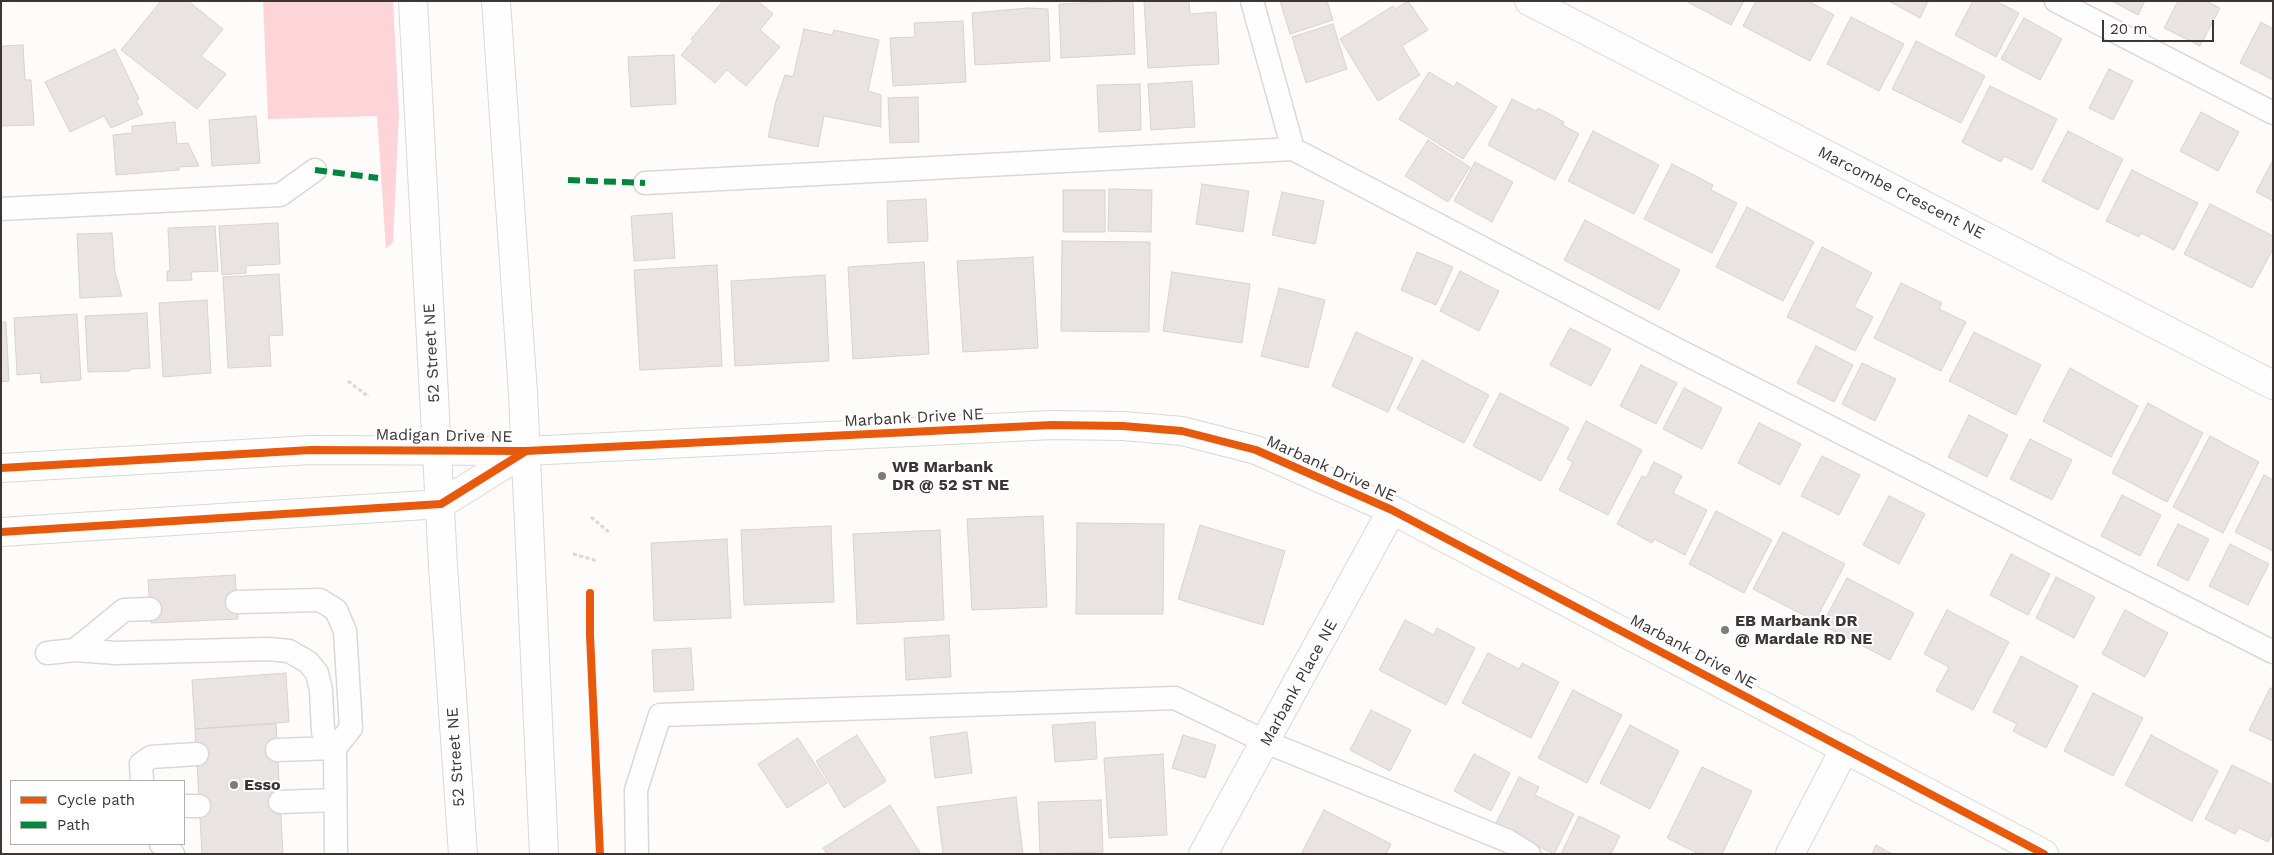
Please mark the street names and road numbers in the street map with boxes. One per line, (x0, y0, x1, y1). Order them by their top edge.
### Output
street label: Marcombe Crescent NE (1814, 143, 1988, 243)
street label: 52 Street NE (420, 303, 444, 403)
street label: Marbank Drive NE (844, 405, 984, 431)
street label: Madigan Drive NE (375, 425, 513, 447)
street label: Marbank Drive NE (1263, 432, 1399, 506)
street label: Marbank Drive NE (1627, 611, 1759, 693)
street label: Marbank Place NE (1256, 616, 1342, 750)
street label: 52 Street NE (443, 707, 469, 807)

